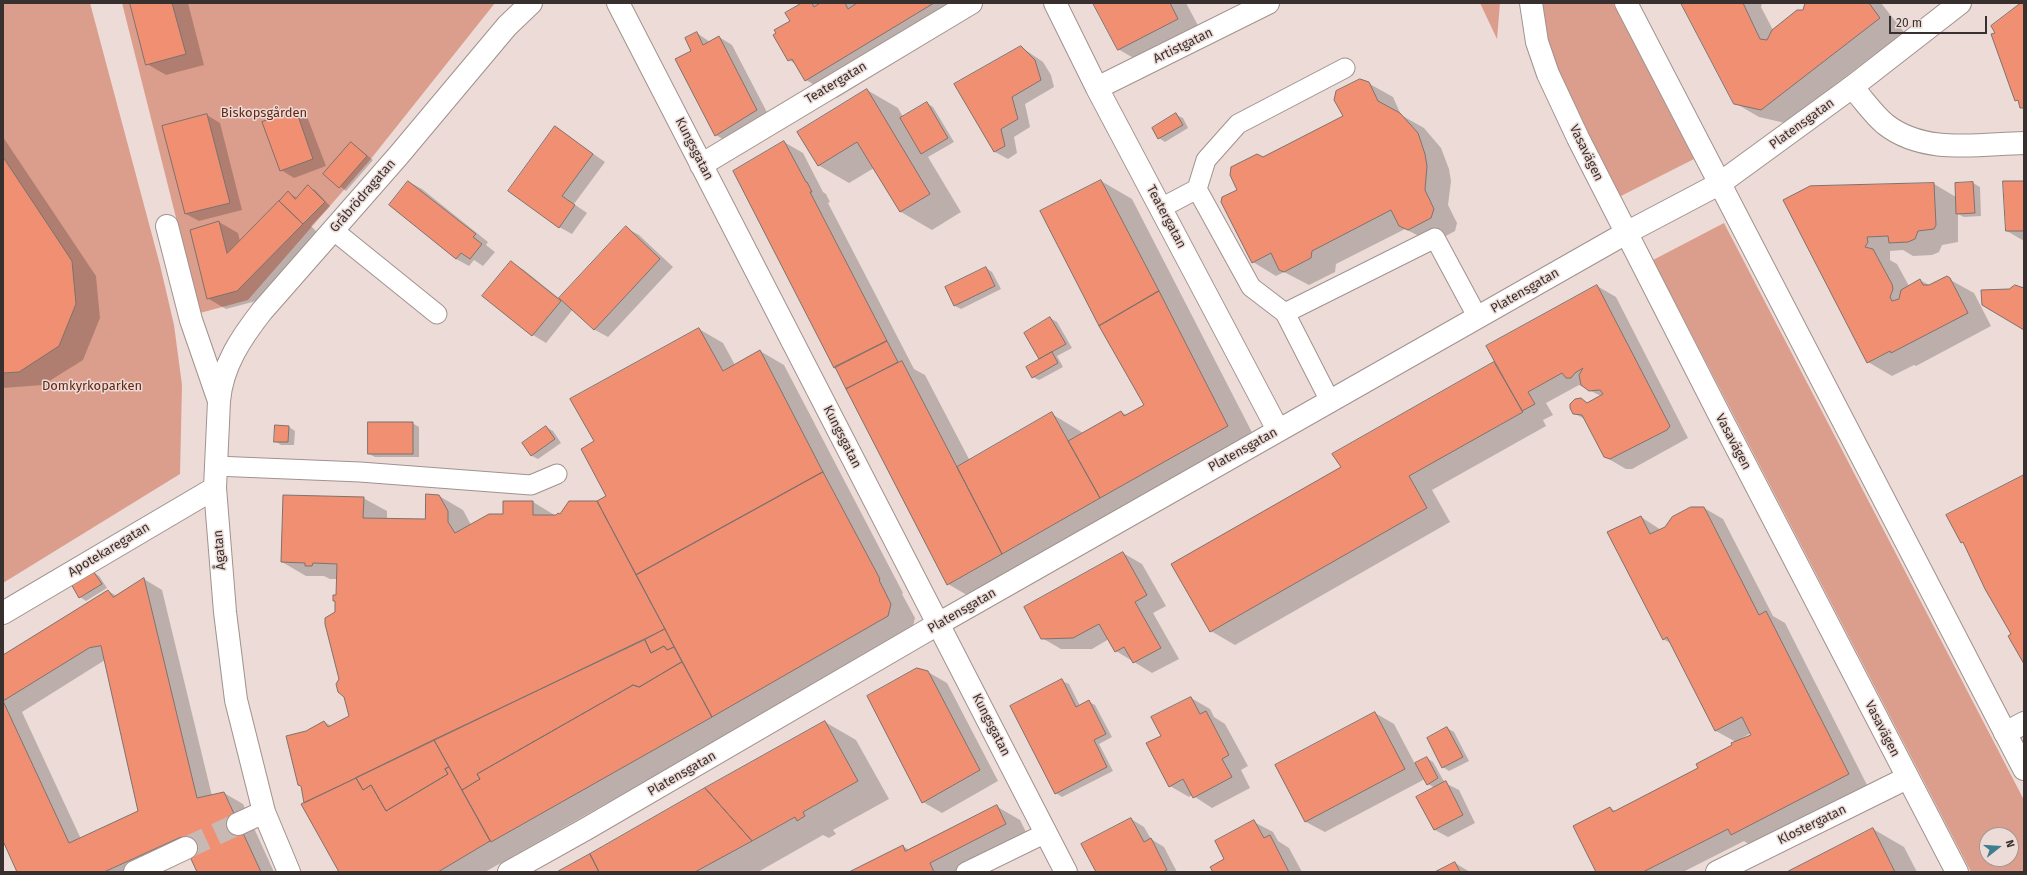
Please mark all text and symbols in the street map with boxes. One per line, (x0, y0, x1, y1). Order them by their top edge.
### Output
scale bar (1891, 8, 1989, 34)
text: 20 m (1896, 16, 1922, 30)
street label: Artistgatan (1151, 25, 1215, 67)
street label: Teatergatan (802, 58, 870, 108)
street label: Platensgatan (1767, 95, 1837, 153)
park label: Biskopsgården (221, 105, 307, 121)
street label: Kungsgatan (672, 115, 716, 183)
street label: Vasavägen (1566, 122, 1606, 184)
street label: Gråbrödragatan (327, 156, 399, 236)
street label: Teatergatan (1143, 183, 1189, 251)
street label: Platensgatan (1488, 265, 1562, 317)
park label: Domkyrkoparken (42, 378, 142, 394)
street label: Kungsgatan (820, 403, 864, 471)
street label: Vasavägen (1712, 411, 1754, 473)
street label: Platensgatan (1206, 425, 1280, 475)
street label: Apotekaregatan (65, 520, 153, 580)
street label: Ågatan (210, 529, 230, 571)
street label: Platensgatan (925, 585, 999, 637)
street label: Kungsgatan (969, 691, 1013, 759)
street label: Vasavägen (1861, 698, 1903, 760)
street label: Platensgatan (645, 748, 719, 800)
street label: Klostergatan (1775, 802, 1849, 848)
north arrow (1979, 827, 2019, 867)
text: N (2003, 838, 2017, 849)

